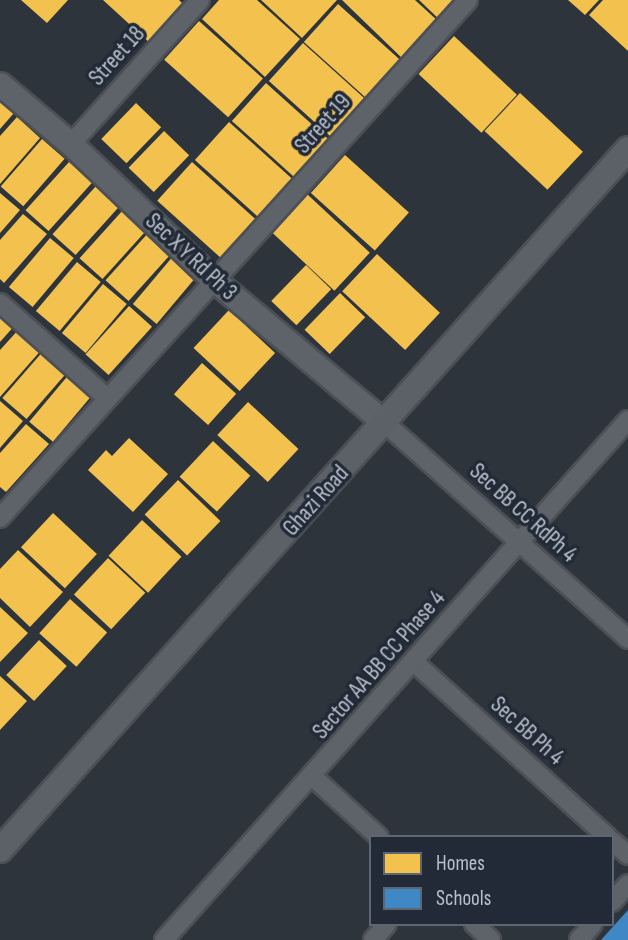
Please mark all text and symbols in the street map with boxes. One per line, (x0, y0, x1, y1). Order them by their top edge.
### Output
street label: Street 18 (83, 21, 151, 91)
street label: Street 19 (289, 89, 357, 159)
street label: Sec X Y Rd Ph 3 (140, 208, 242, 306)
street label: Sec BB CC RdPh 4 (464, 458, 582, 568)
street label: Ghazi Road (277, 460, 355, 542)
street label: Sector AA BB CC Phase 4 (307, 585, 451, 745)
street label: Sec BB Ph 4 (485, 691, 569, 771)
legend (369, 835, 614, 926)
text: Homes (436, 851, 485, 876)
text: Schools (436, 886, 491, 911)

